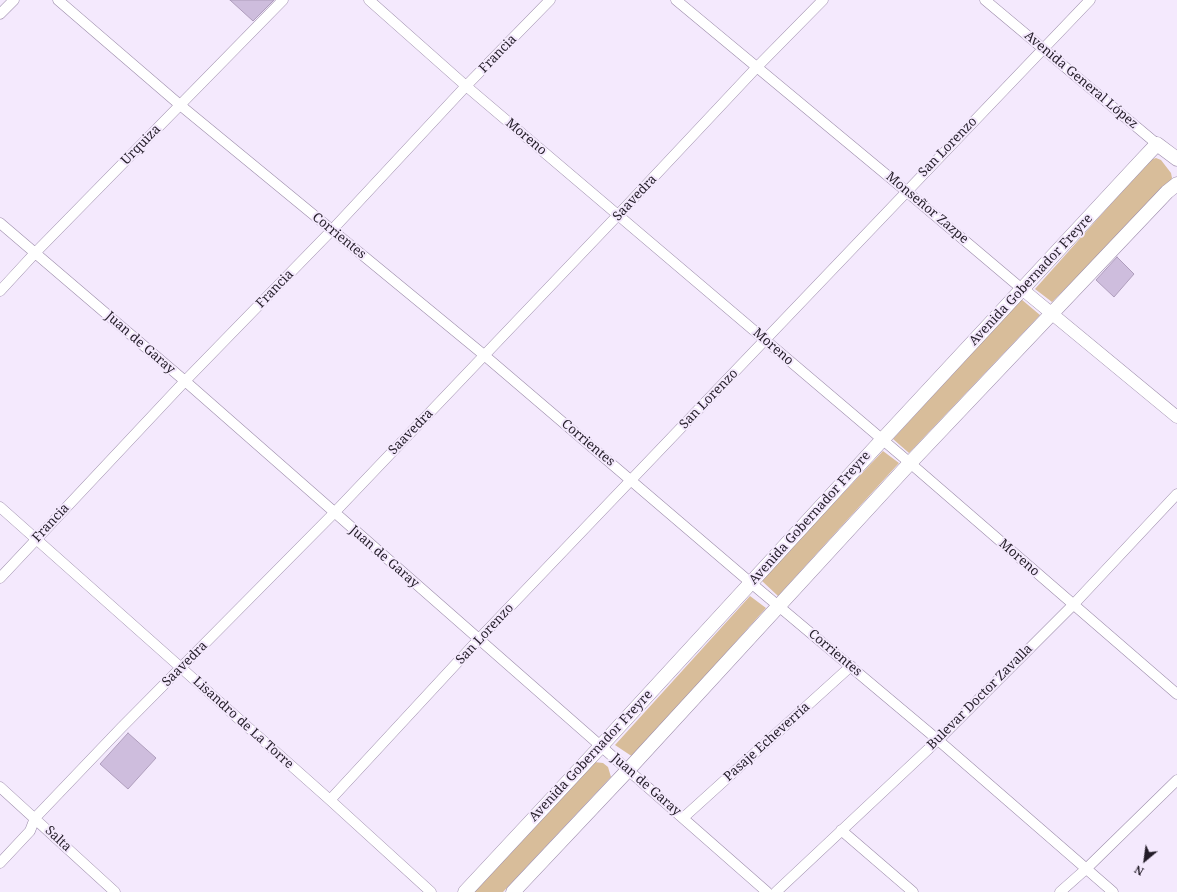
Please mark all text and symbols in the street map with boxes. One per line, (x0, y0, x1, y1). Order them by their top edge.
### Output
street label: Avenida General López (1021, 28, 1141, 132)
street label: Francia (476, 32, 520, 76)
street label: San Lorenzo (916, 114, 980, 180)
street label: Moreno (502, 115, 550, 159)
street label: Urquiza (118, 122, 164, 168)
street label: Monseñor Zazpe (883, 169, 971, 247)
street label: Saavedra (610, 172, 660, 224)
street label: Corrientes (309, 210, 369, 262)
street label: Avenida Gobernador Freyre (966, 211, 1096, 349)
street label: Francia (253, 267, 297, 311)
street label: Juan de Garay (102, 309, 178, 377)
street label: Moreno (750, 325, 796, 369)
street label: San Lorenzo (677, 366, 741, 432)
street label: Saavedra (385, 406, 437, 458)
street label: Corrientes (558, 416, 618, 470)
street label: Avenida Gobernador Freyre (746, 448, 874, 588)
street label: Francia (29, 500, 73, 546)
street label: Juan de Garay (346, 523, 422, 591)
street label: Moreno (996, 536, 1042, 580)
street label: San Lorenzo (453, 600, 517, 668)
street label: Corrientes (805, 626, 865, 680)
street label: Saavedra (159, 638, 211, 690)
street label: Bulevar Doctor Zavalla (924, 641, 1036, 753)
street label: Lisandro de La Torre (189, 674, 297, 772)
street label: Avenida Gobernador Freyre (526, 687, 656, 825)
street label: Pasaje Echeverría (721, 699, 813, 785)
street label: Juan de Garay (608, 751, 684, 819)
street label: Salta (42, 823, 74, 855)
north arrow (1125, 840, 1165, 880)
text: N (1132, 862, 1146, 880)

